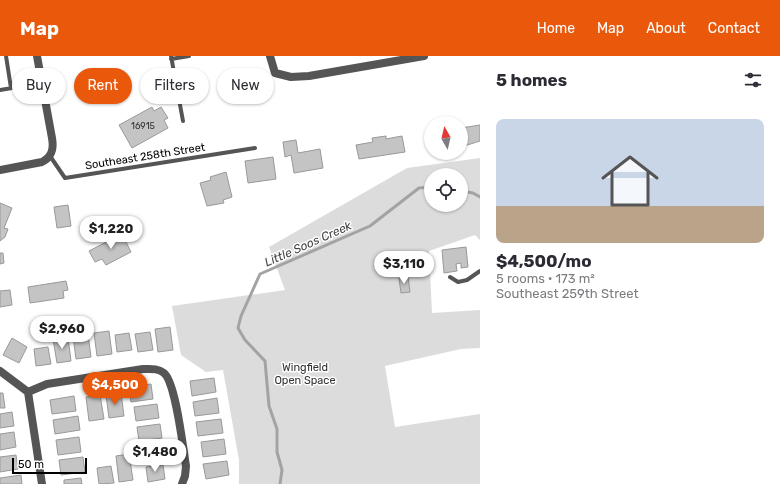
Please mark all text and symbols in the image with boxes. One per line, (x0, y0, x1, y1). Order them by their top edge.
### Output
text: Map (20, 17, 59, 40)
text: Home (537, 20, 575, 37)
text: Map (597, 20, 624, 37)
text: About (646, 20, 686, 37)
text: Contact (708, 20, 760, 37)
chip: Buy (12, 68, 66, 104)
chip: Rent (74, 68, 132, 104)
chip: Filters (140, 68, 209, 104)
chip: New (217, 68, 274, 104)
icon: filters (742, 69, 764, 91)
text: 5 homes (496, 70, 567, 90)
north arrow (424, 116, 468, 160)
map controls (424, 116, 468, 212)
house number: 16915 (131, 121, 155, 131)
street label: Southeast 258th Street (84, 140, 207, 172)
icon: home (594, 145, 666, 217)
button: locate (424, 168, 468, 212)
pin: $1,220 (78, 216, 144, 250)
water label: Little Soos Creek (262, 218, 354, 269)
text: $1,220 (89, 221, 133, 236)
pin: $3,110 (371, 251, 437, 285)
text: $4,500/mo (496, 251, 592, 271)
text: $3,110 (383, 256, 425, 271)
text: 5 rooms · 173 m² (496, 271, 595, 286)
text: Southeast 259th Street (496, 286, 639, 301)
pin: $2,960 (29, 316, 95, 350)
text: $2,960 (39, 321, 85, 336)
park label: Wingfield Open Space (274, 361, 336, 387)
pin: $4,500 (82, 372, 148, 406)
text: $4,500 (91, 377, 139, 392)
pin: $1,480 (122, 439, 188, 473)
text: $1,480 (132, 444, 178, 459)
scale bar (12, 456, 87, 475)
text: 50 m (18, 458, 44, 471)

